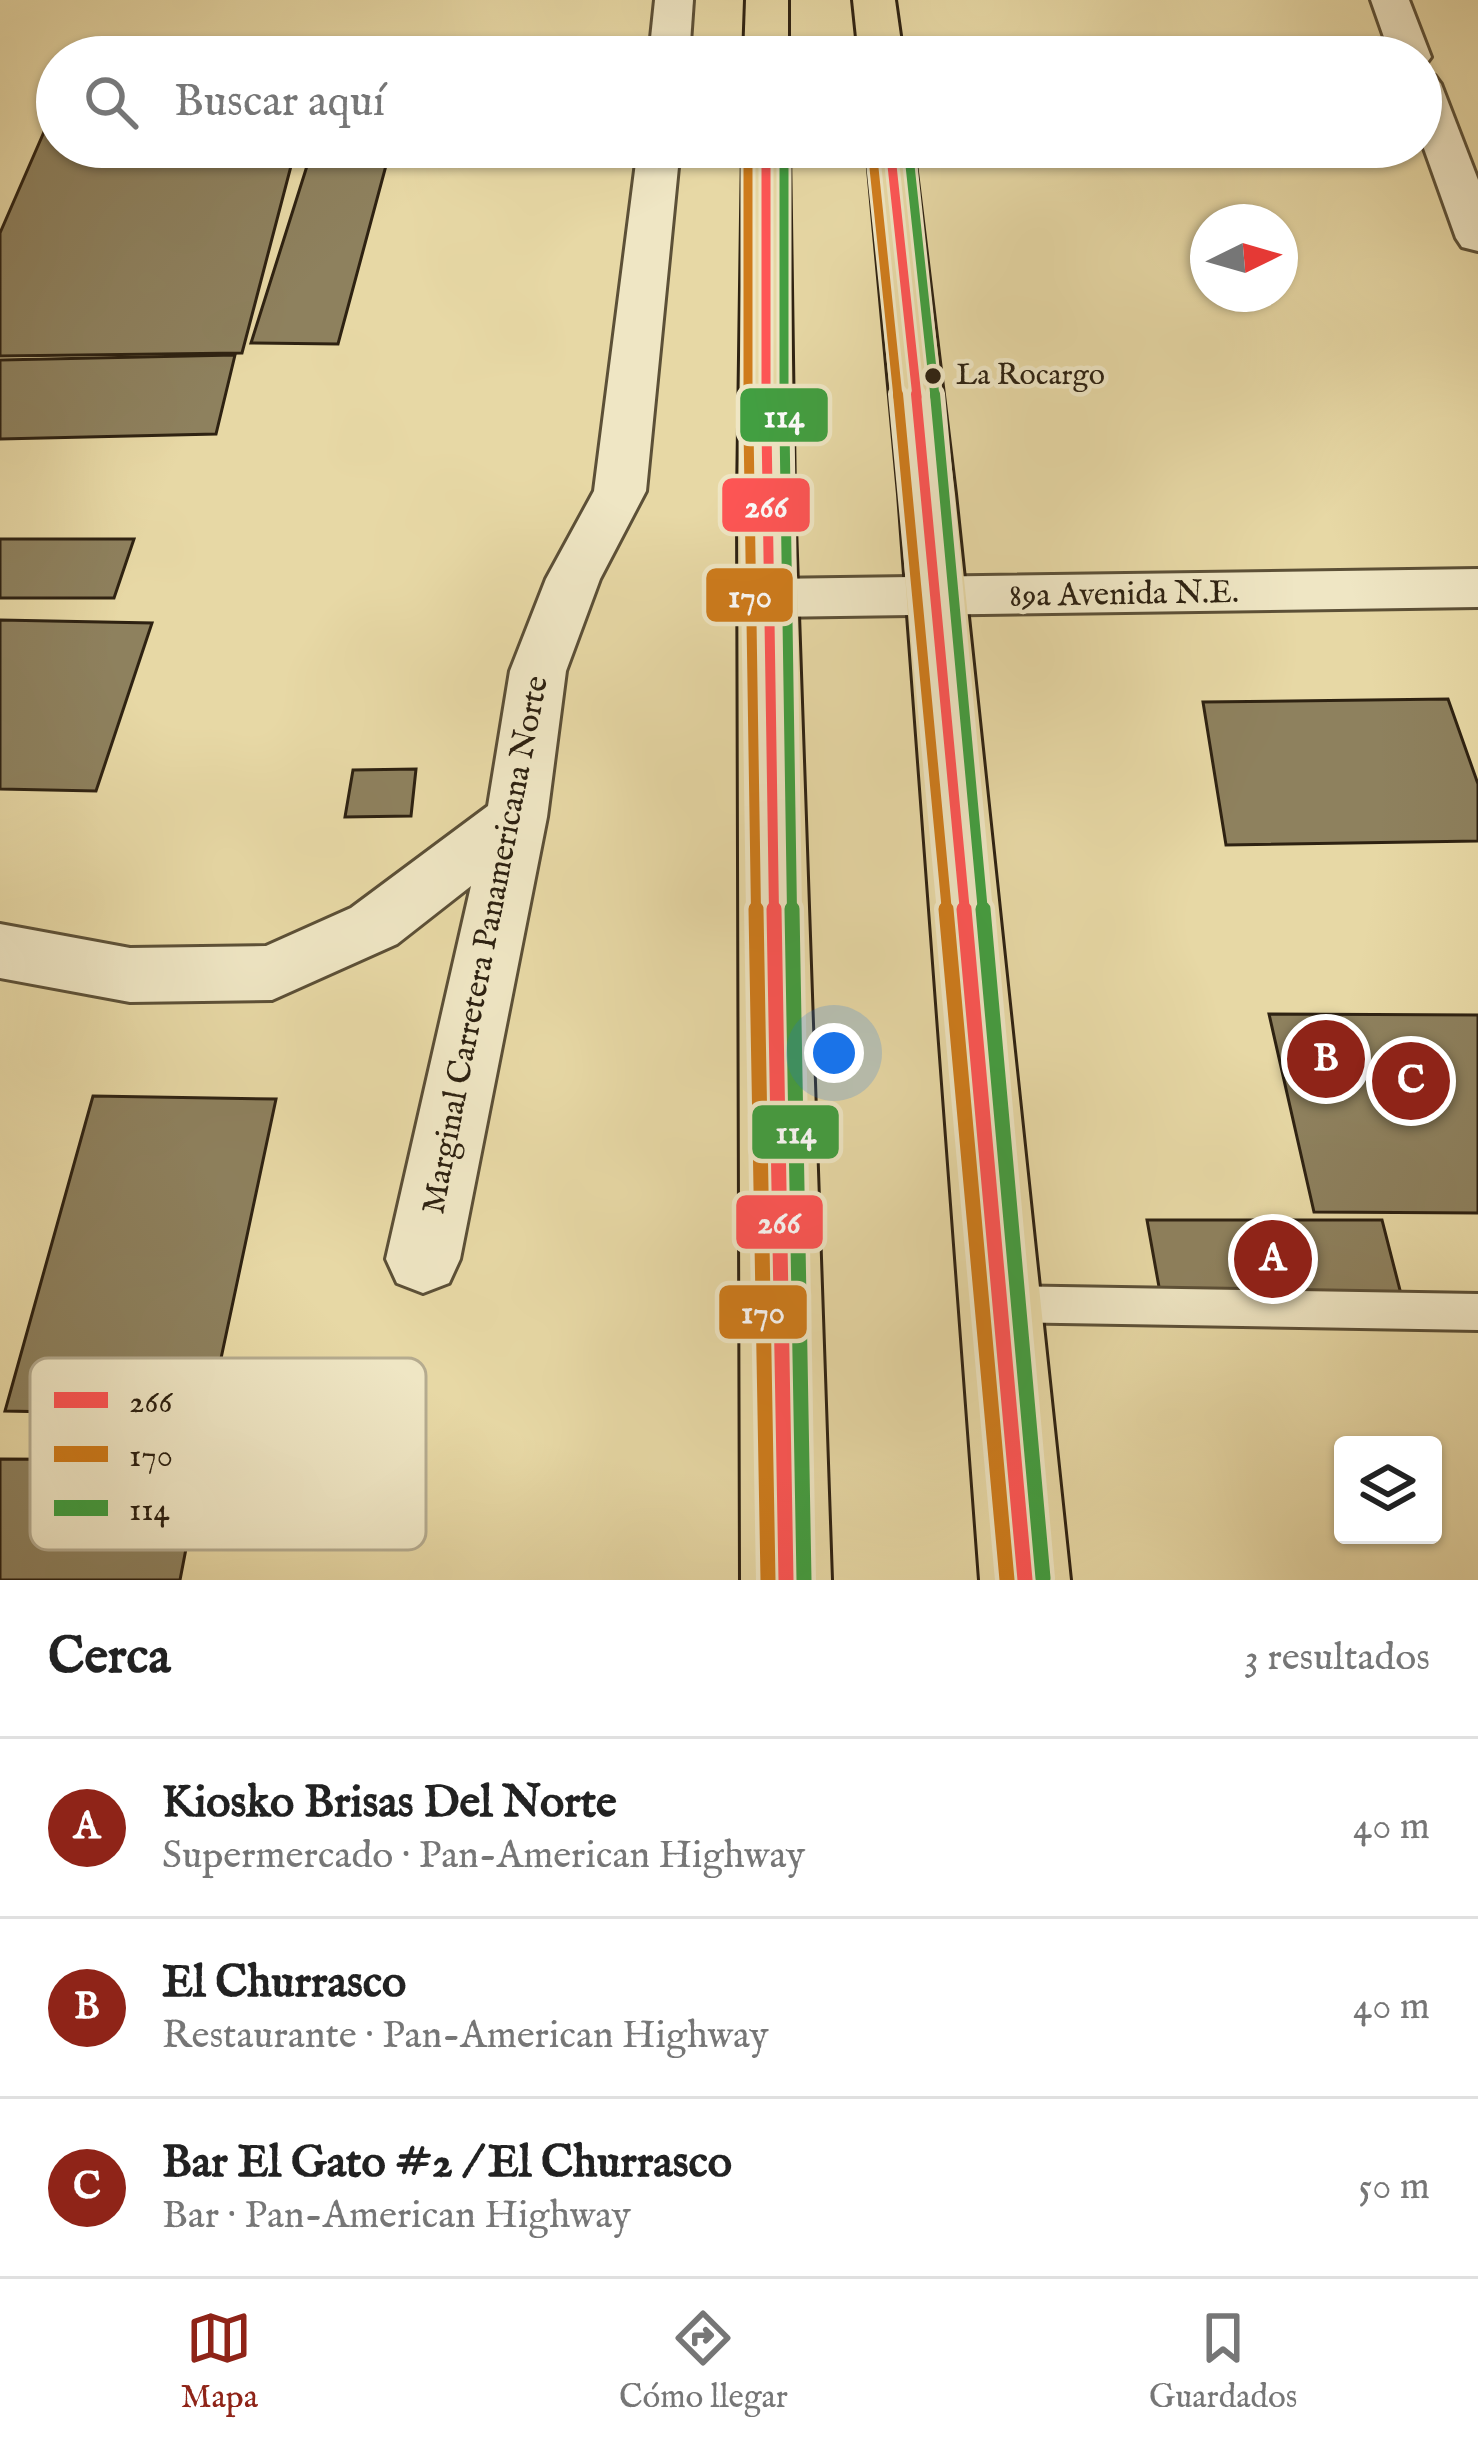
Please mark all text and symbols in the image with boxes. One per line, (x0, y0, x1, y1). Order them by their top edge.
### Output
search box (36, 36, 1442, 168)
icon: search (78, 69, 144, 135)
text: Buscar aquí (174, 74, 385, 131)
north arrow (1190, 204, 1298, 312)
place label: La Rocargo (956, 357, 1105, 395)
marker: La Rocargo (922, 365, 944, 387)
line badge: 114 (738, 386, 830, 444)
text: 114 (764, 397, 805, 439)
line badge: 266 (720, 476, 812, 534)
text: 266 (744, 487, 789, 529)
line badge: 170 (704, 566, 795, 624)
street label: 89a Avenida N.E. (1009, 572, 1239, 618)
text: 170 (728, 577, 772, 619)
street label: Marginal Carretera Panamericana Norte (413, 672, 559, 1218)
pin: B (1287, 1014, 1365, 1104)
your location (804, 1023, 864, 1083)
pin: C (1372, 1036, 1450, 1126)
line badge: 114 (750, 1103, 841, 1161)
text: 114 (776, 1113, 817, 1155)
line badge: 266 (734, 1193, 825, 1251)
text: 266 (757, 1203, 802, 1245)
pin: A (1234, 1214, 1312, 1304)
line badge: 170 (717, 1283, 809, 1341)
text: 170 (741, 1293, 785, 1335)
legend (30, 1358, 426, 1550)
text: 266 (129, 1382, 173, 1424)
text: 170 (129, 1436, 173, 1478)
map controls (1334, 1436, 1442, 1544)
button: layers (1334, 1436, 1442, 1544)
text: 114 (129, 1490, 170, 1532)
text: Cerca (48, 1626, 171, 1691)
text: 3 resultados (1244, 1634, 1430, 1683)
text: Kiosko Brisas Del Norte (162, 1775, 617, 1832)
text: A (74, 1803, 100, 1852)
text: 40 m (1353, 1803, 1430, 1852)
text: Supermercado · Pan-American Highway (162, 1832, 805, 1881)
text: El Churrasco (162, 1955, 406, 2012)
text: B (74, 1983, 100, 2032)
text: 40 m (1353, 1983, 1430, 2032)
text: Restaurante · Pan-American Highway (162, 2012, 769, 2061)
text: Bar El Gato #2 / El Churrasco (162, 2135, 732, 2192)
text: C (73, 2163, 101, 2212)
text: 50 m (1358, 2163, 1430, 2212)
text: Bar · Pan-American Highway (162, 2192, 631, 2241)
tab: Mapa (180, 2305, 258, 2419)
tab: Cómo llegar (619, 2305, 788, 2419)
tab: Guardados (1149, 2305, 1297, 2419)

